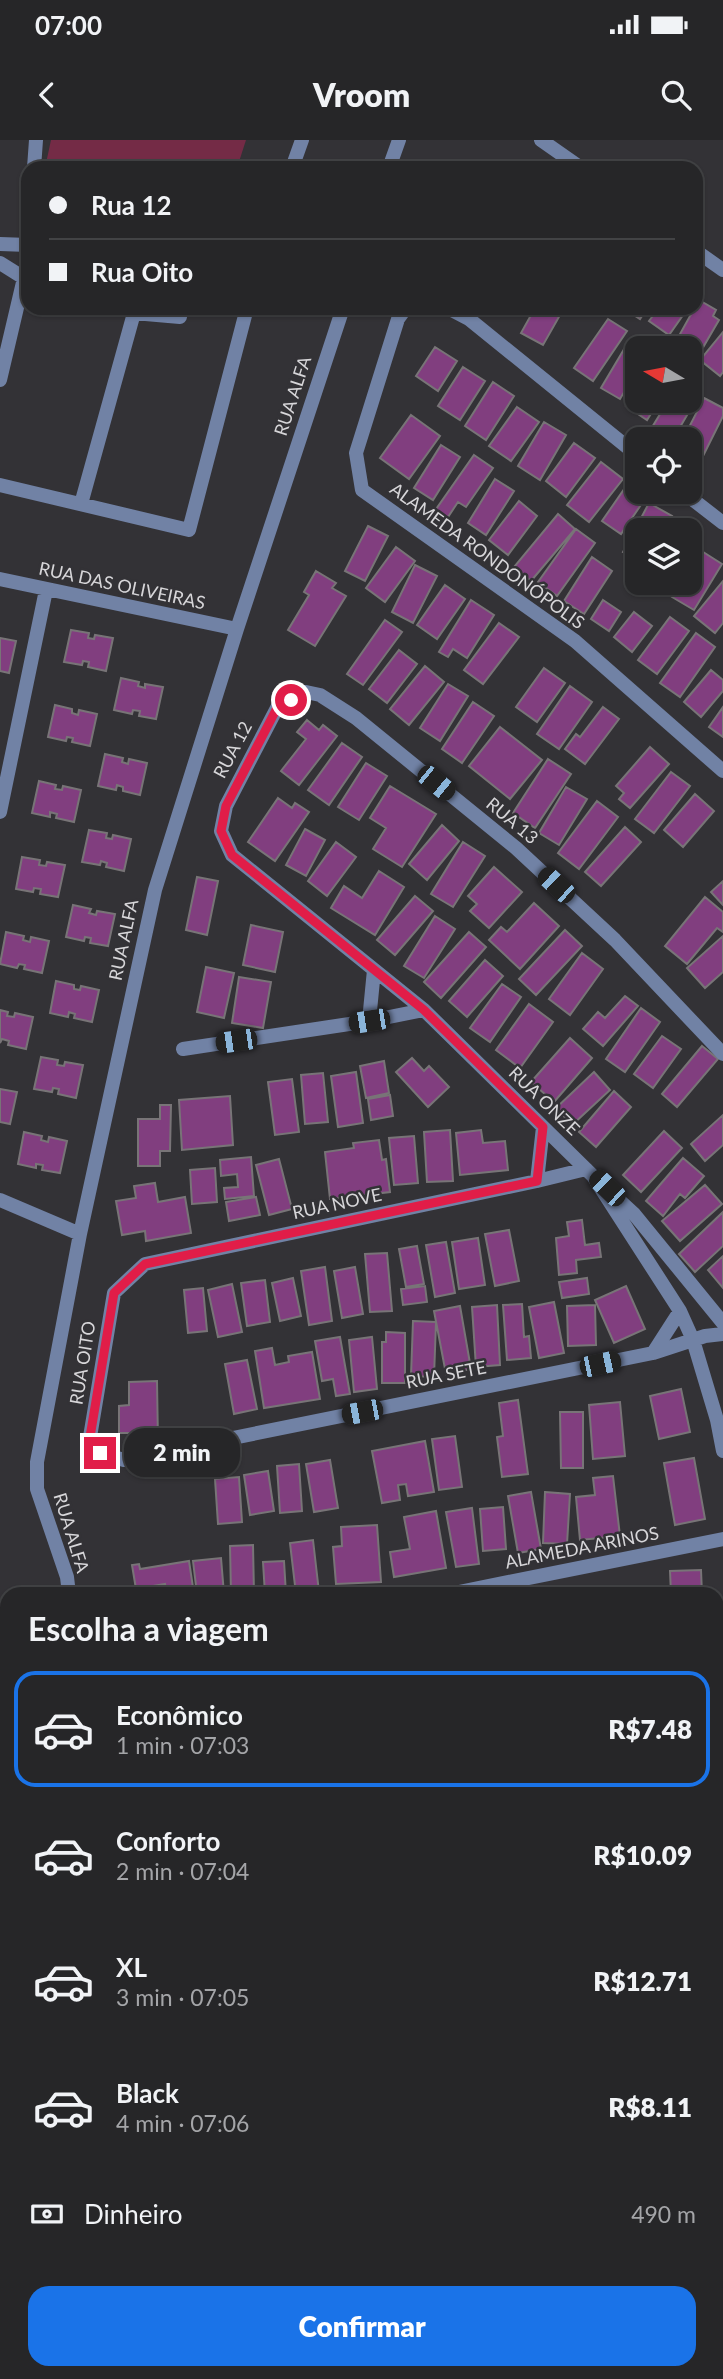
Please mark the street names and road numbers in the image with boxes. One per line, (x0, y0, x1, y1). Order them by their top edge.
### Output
street label: RUA ALFA (269, 352, 316, 438)
street label: ALAMEDA RONDONÓPOLIS (386, 477, 589, 633)
street label: RUA DAS OLIVEIRAS (37, 557, 208, 613)
street label: RUA 12 (208, 717, 256, 782)
street label: RUA 13 (482, 792, 543, 848)
street label: RUA ALFA (104, 896, 143, 982)
street label: RUA ONZE (505, 1061, 585, 1139)
street label: RUA NOVE (290, 1183, 383, 1223)
street label: RUA OITO (65, 1320, 99, 1406)
street label: RUA SETE (404, 1355, 488, 1393)
street label: RUA ALFA (49, 1490, 95, 1576)
street label: ALAMEDA ARINOS (503, 1521, 661, 1573)

